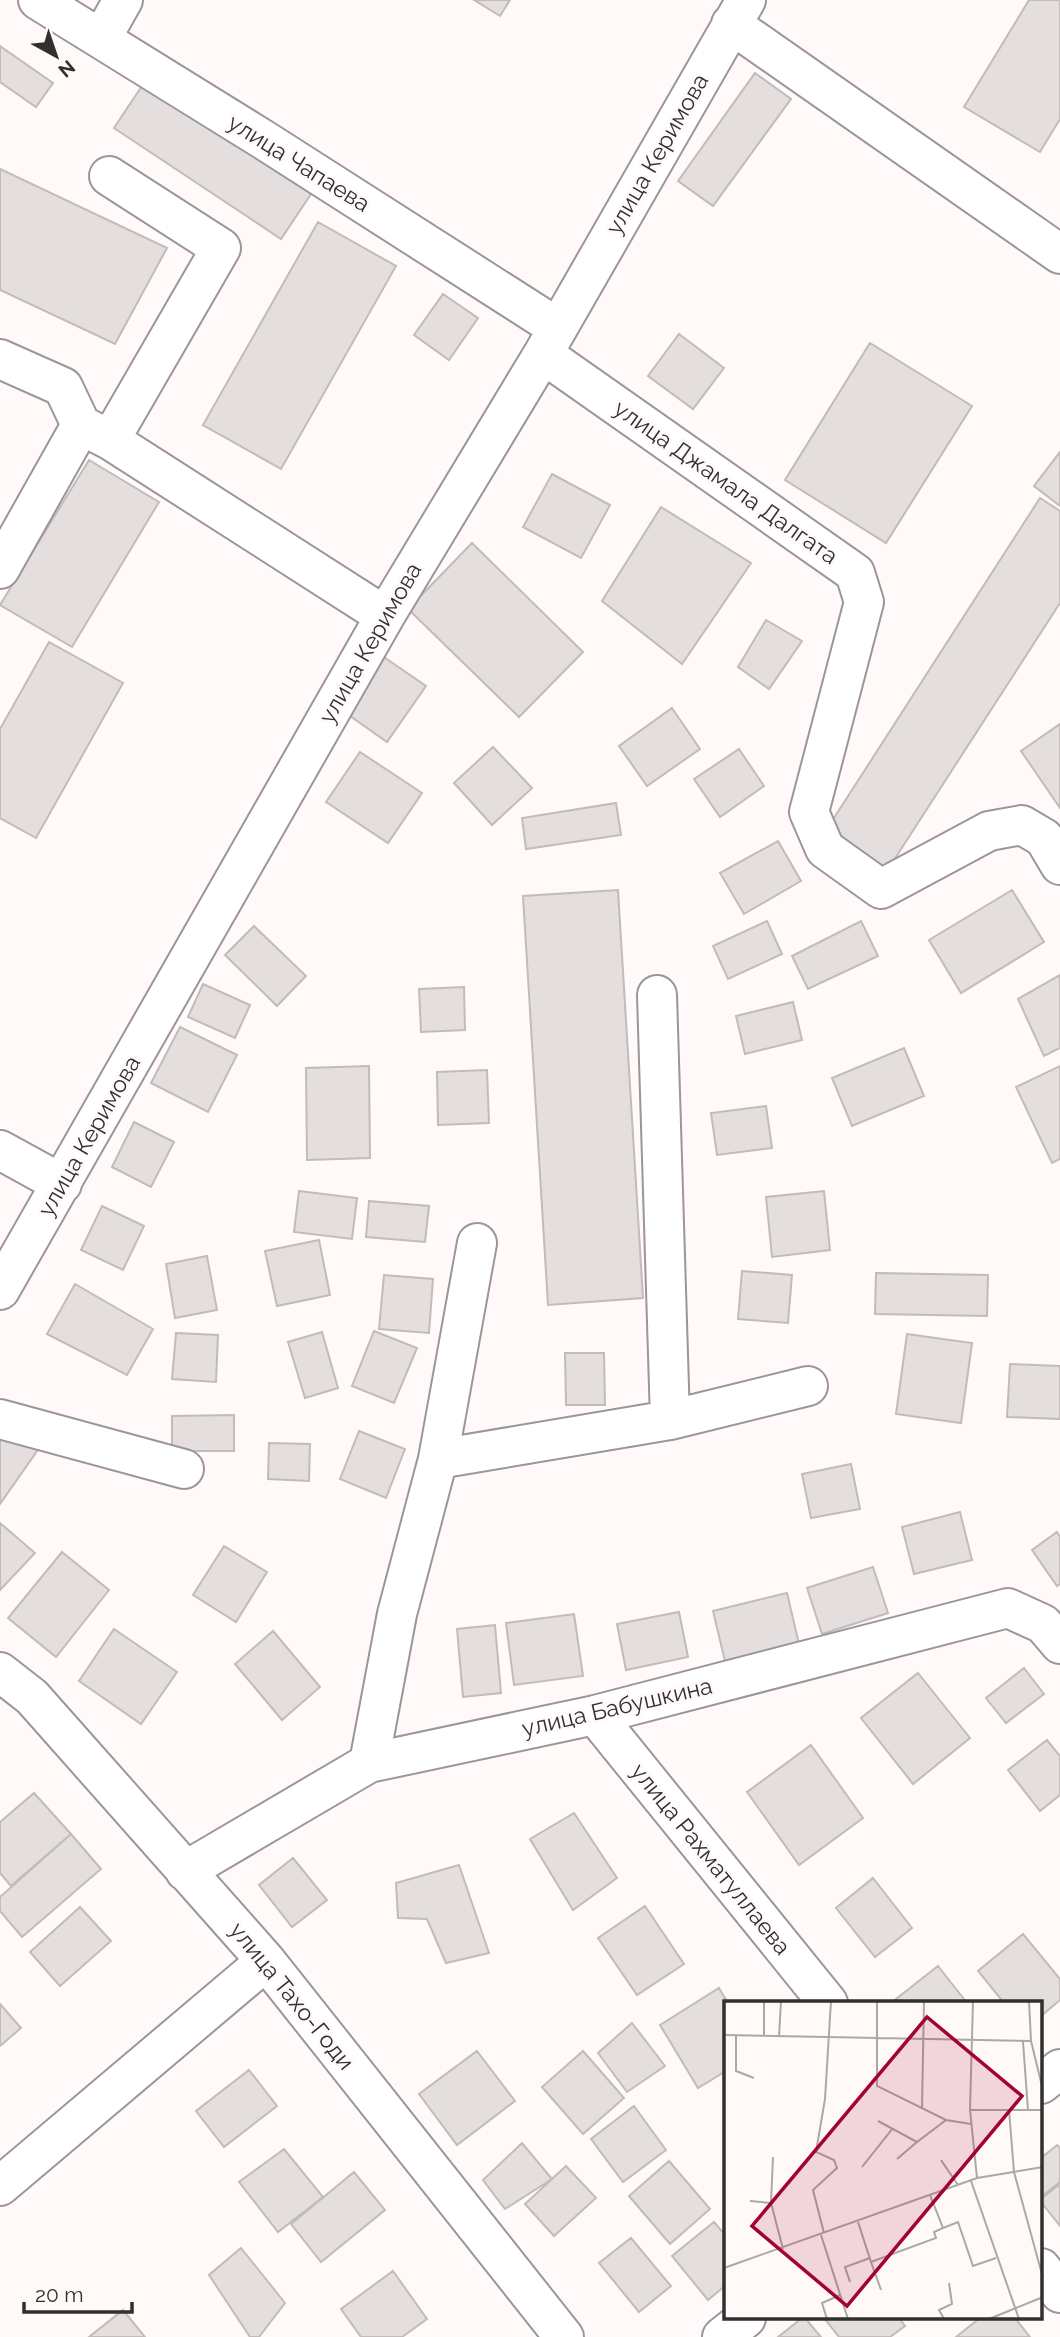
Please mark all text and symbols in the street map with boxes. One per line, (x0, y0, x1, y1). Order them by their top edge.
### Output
north arrow (21, 21, 91, 91)
text: N (54, 56, 80, 82)
street label: улица Керимова (600, 69, 713, 239)
street label: улица Чапаева (223, 108, 375, 217)
street label: улица Джамала Далгата (609, 394, 843, 569)
street label: улица Керимова (313, 558, 426, 728)
street label: улица Керимова (32, 1051, 145, 1221)
street label: улица Бабушкина (519, 1671, 715, 1742)
street label: улица Рахматуллаева (626, 1758, 797, 1960)
street label: улица Тахо-Годи (225, 1916, 360, 2075)
inset map (724, 2001, 1042, 2320)
scale bar (24, 2270, 133, 2314)
text: 20 m (35, 2282, 83, 2307)

